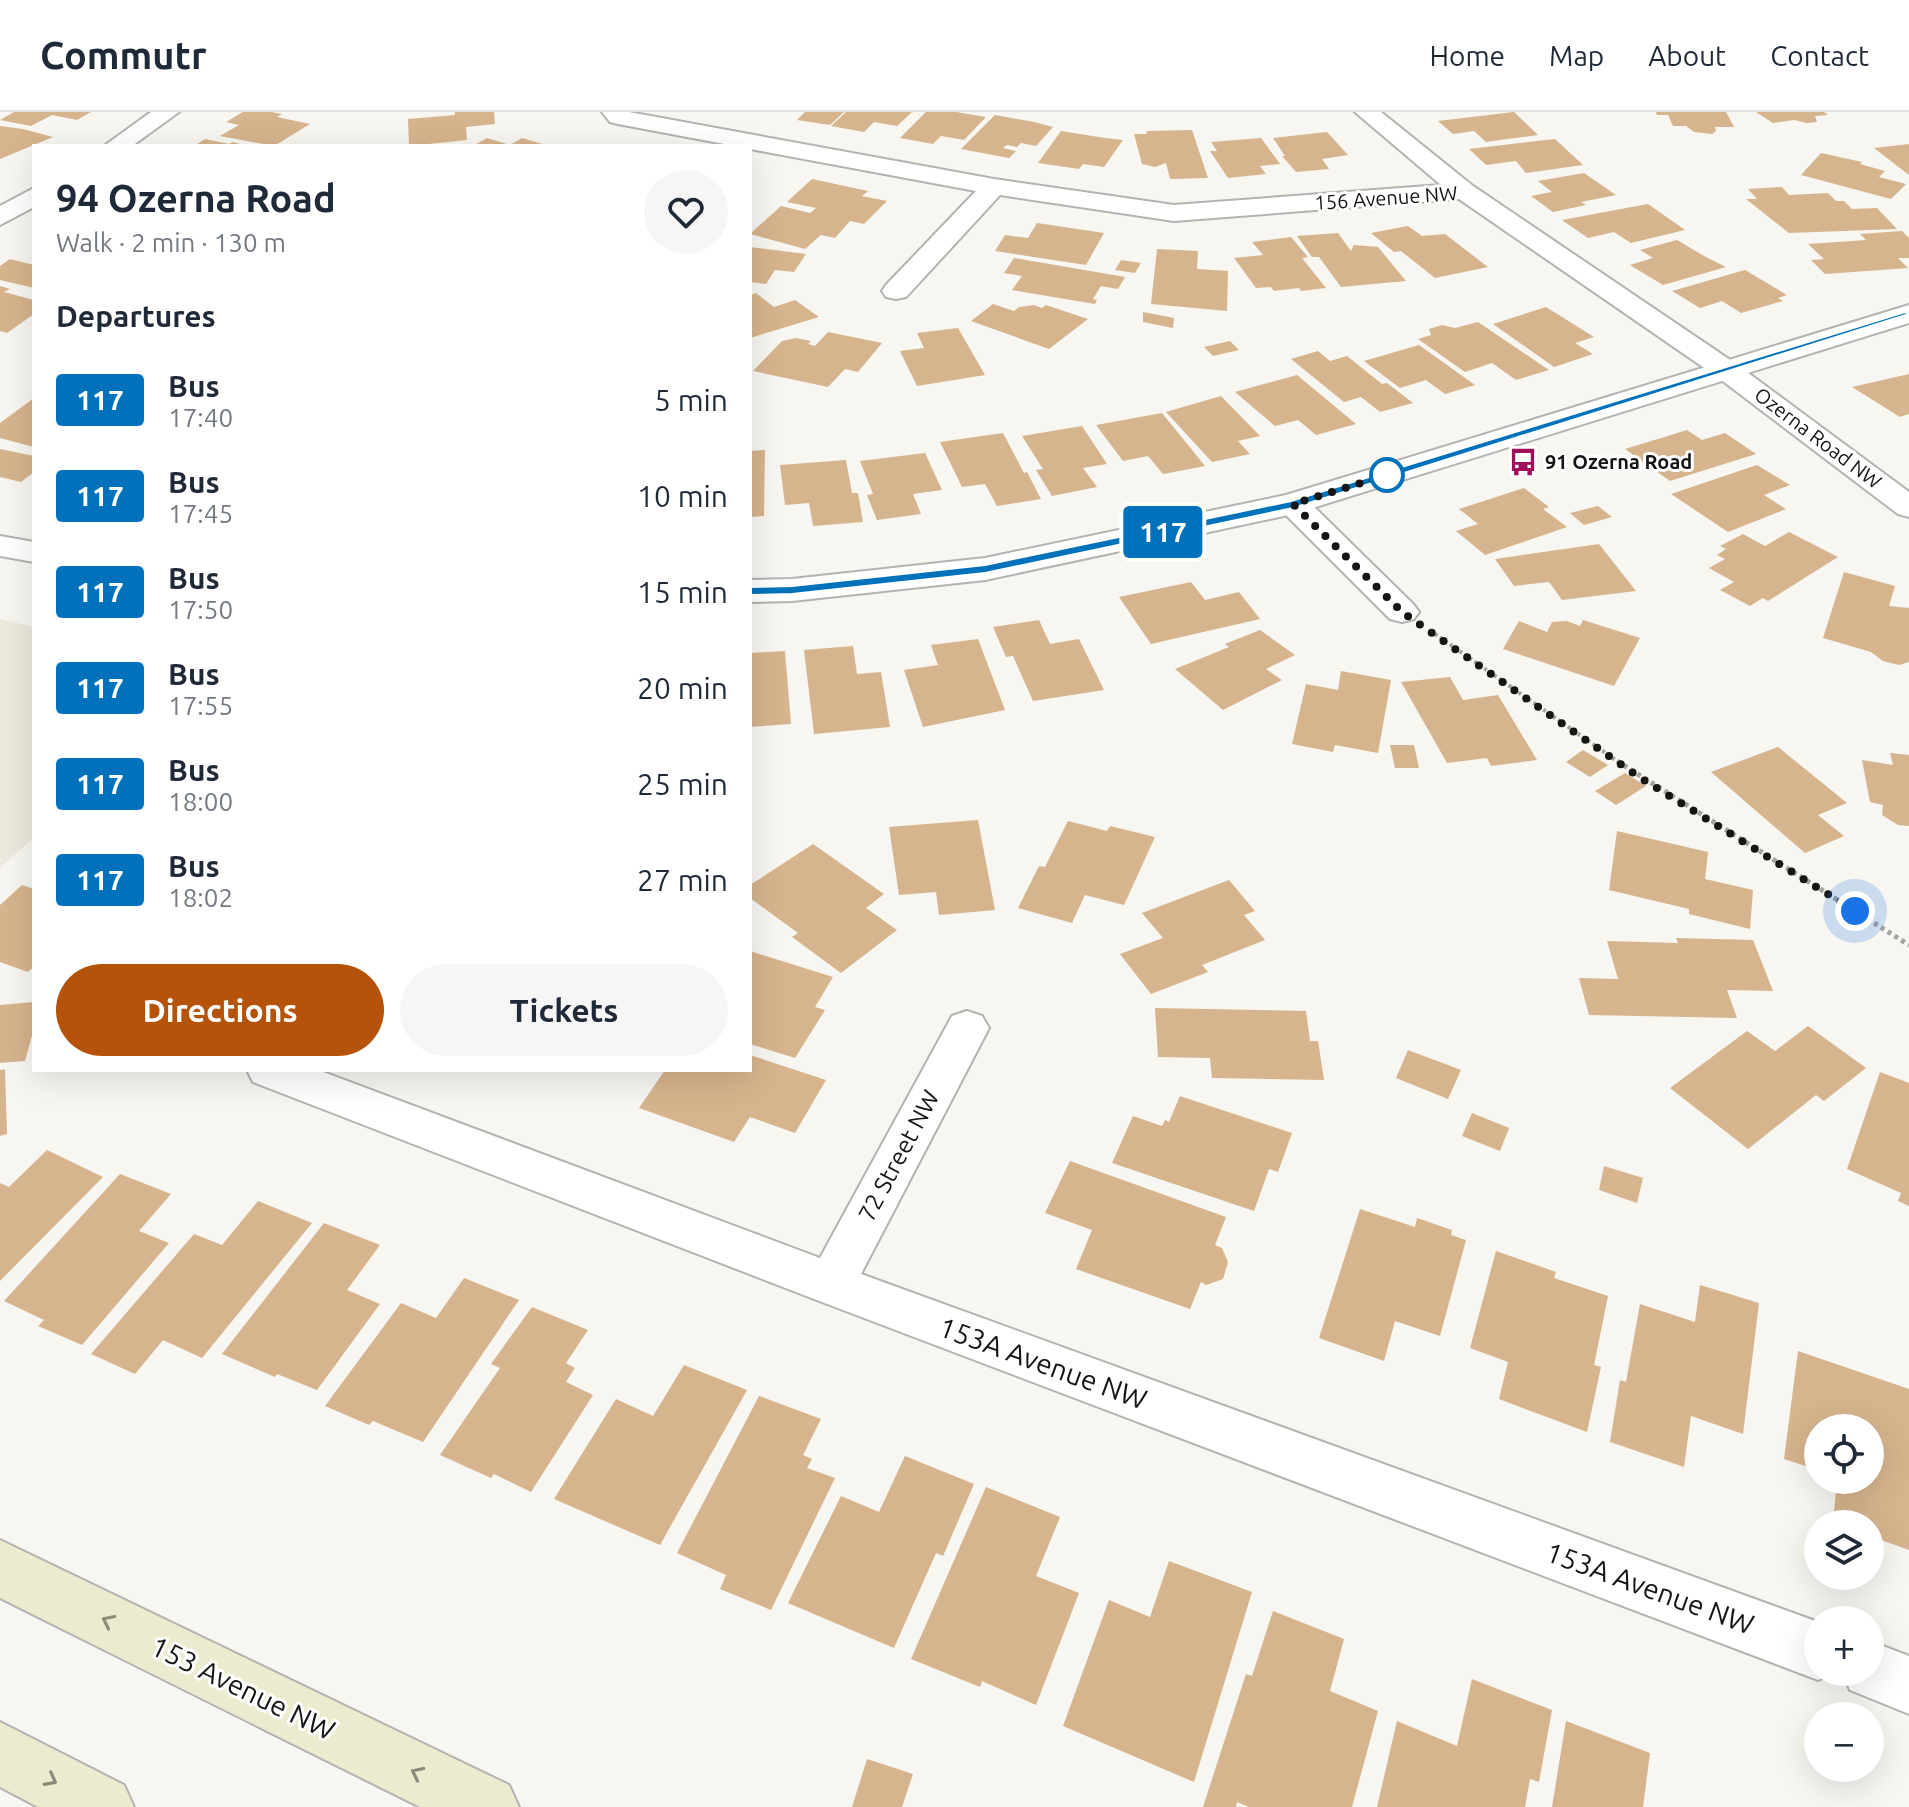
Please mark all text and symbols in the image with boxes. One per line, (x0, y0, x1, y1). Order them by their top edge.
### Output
text: Commutr (40, 34, 207, 76)
text: Home (1430, 40, 1505, 71)
text: Map (1549, 40, 1604, 71)
text: About (1648, 40, 1726, 71)
text: Contact (1770, 40, 1869, 71)
button: heart (644, 170, 728, 254)
text: 94 Ozerna Road (56, 177, 336, 219)
street label: 156 Avenue NW (1314, 181, 1458, 214)
text: Walk · 2 min · 130 m (56, 228, 286, 257)
text: Departures (56, 299, 216, 333)
text: Bus (168, 369, 220, 403)
street label: Ozerna Road NW (1750, 382, 1886, 493)
text: 5 min (654, 383, 728, 417)
text: 117 (76, 384, 124, 415)
text: 17:40 (168, 403, 233, 432)
bus stop icon: 91 Ozerna Road (1508, 447, 1538, 477)
place label: 91 Ozerna Road (1545, 450, 1692, 473)
unlabelled marker (1370, 458, 1404, 492)
text: Bus (168, 465, 220, 499)
text: 10 min (637, 479, 728, 513)
text: 117 (76, 480, 124, 511)
text: 17:45 (168, 499, 233, 528)
line badge: 117 (1117, 506, 1209, 558)
text: 117 (1139, 516, 1187, 547)
text: Bus (168, 561, 220, 595)
text: 15 min (637, 575, 728, 609)
text: 117 (76, 576, 124, 607)
text: 17:50 (168, 595, 233, 624)
text: Bus (168, 657, 220, 691)
text: 20 min (637, 671, 728, 705)
text: 117 (76, 672, 124, 703)
text: 17:55 (168, 691, 233, 720)
text: Bus (168, 753, 220, 787)
text: 25 min (637, 767, 728, 801)
text: 117 (76, 768, 124, 799)
text: 18:00 (168, 787, 233, 816)
text: Bus (168, 849, 220, 883)
text: 27 min (637, 863, 728, 897)
text: 117 (76, 864, 124, 895)
text: 18:02 (168, 883, 233, 912)
your location (1835, 891, 1875, 931)
button: Directions (56, 964, 384, 1056)
button: Tickets (400, 964, 728, 1056)
street label: 72 Street NW (853, 1086, 944, 1226)
street label: 153A Avenue NW (935, 1311, 1151, 1414)
map controls (1804, 1414, 1884, 1782)
button: locate (1804, 1414, 1884, 1494)
button: layers (1804, 1510, 1884, 1590)
street label: 153A Avenue NW (1542, 1536, 1758, 1639)
button: + (1804, 1606, 1884, 1686)
one-way arrow (102, 1615, 116, 1631)
street label: 153 Avenue NW (146, 1630, 340, 1745)
button: − (1804, 1702, 1884, 1782)
one-way arrow (410, 1767, 425, 1782)
one-way arrow (43, 1771, 57, 1786)

